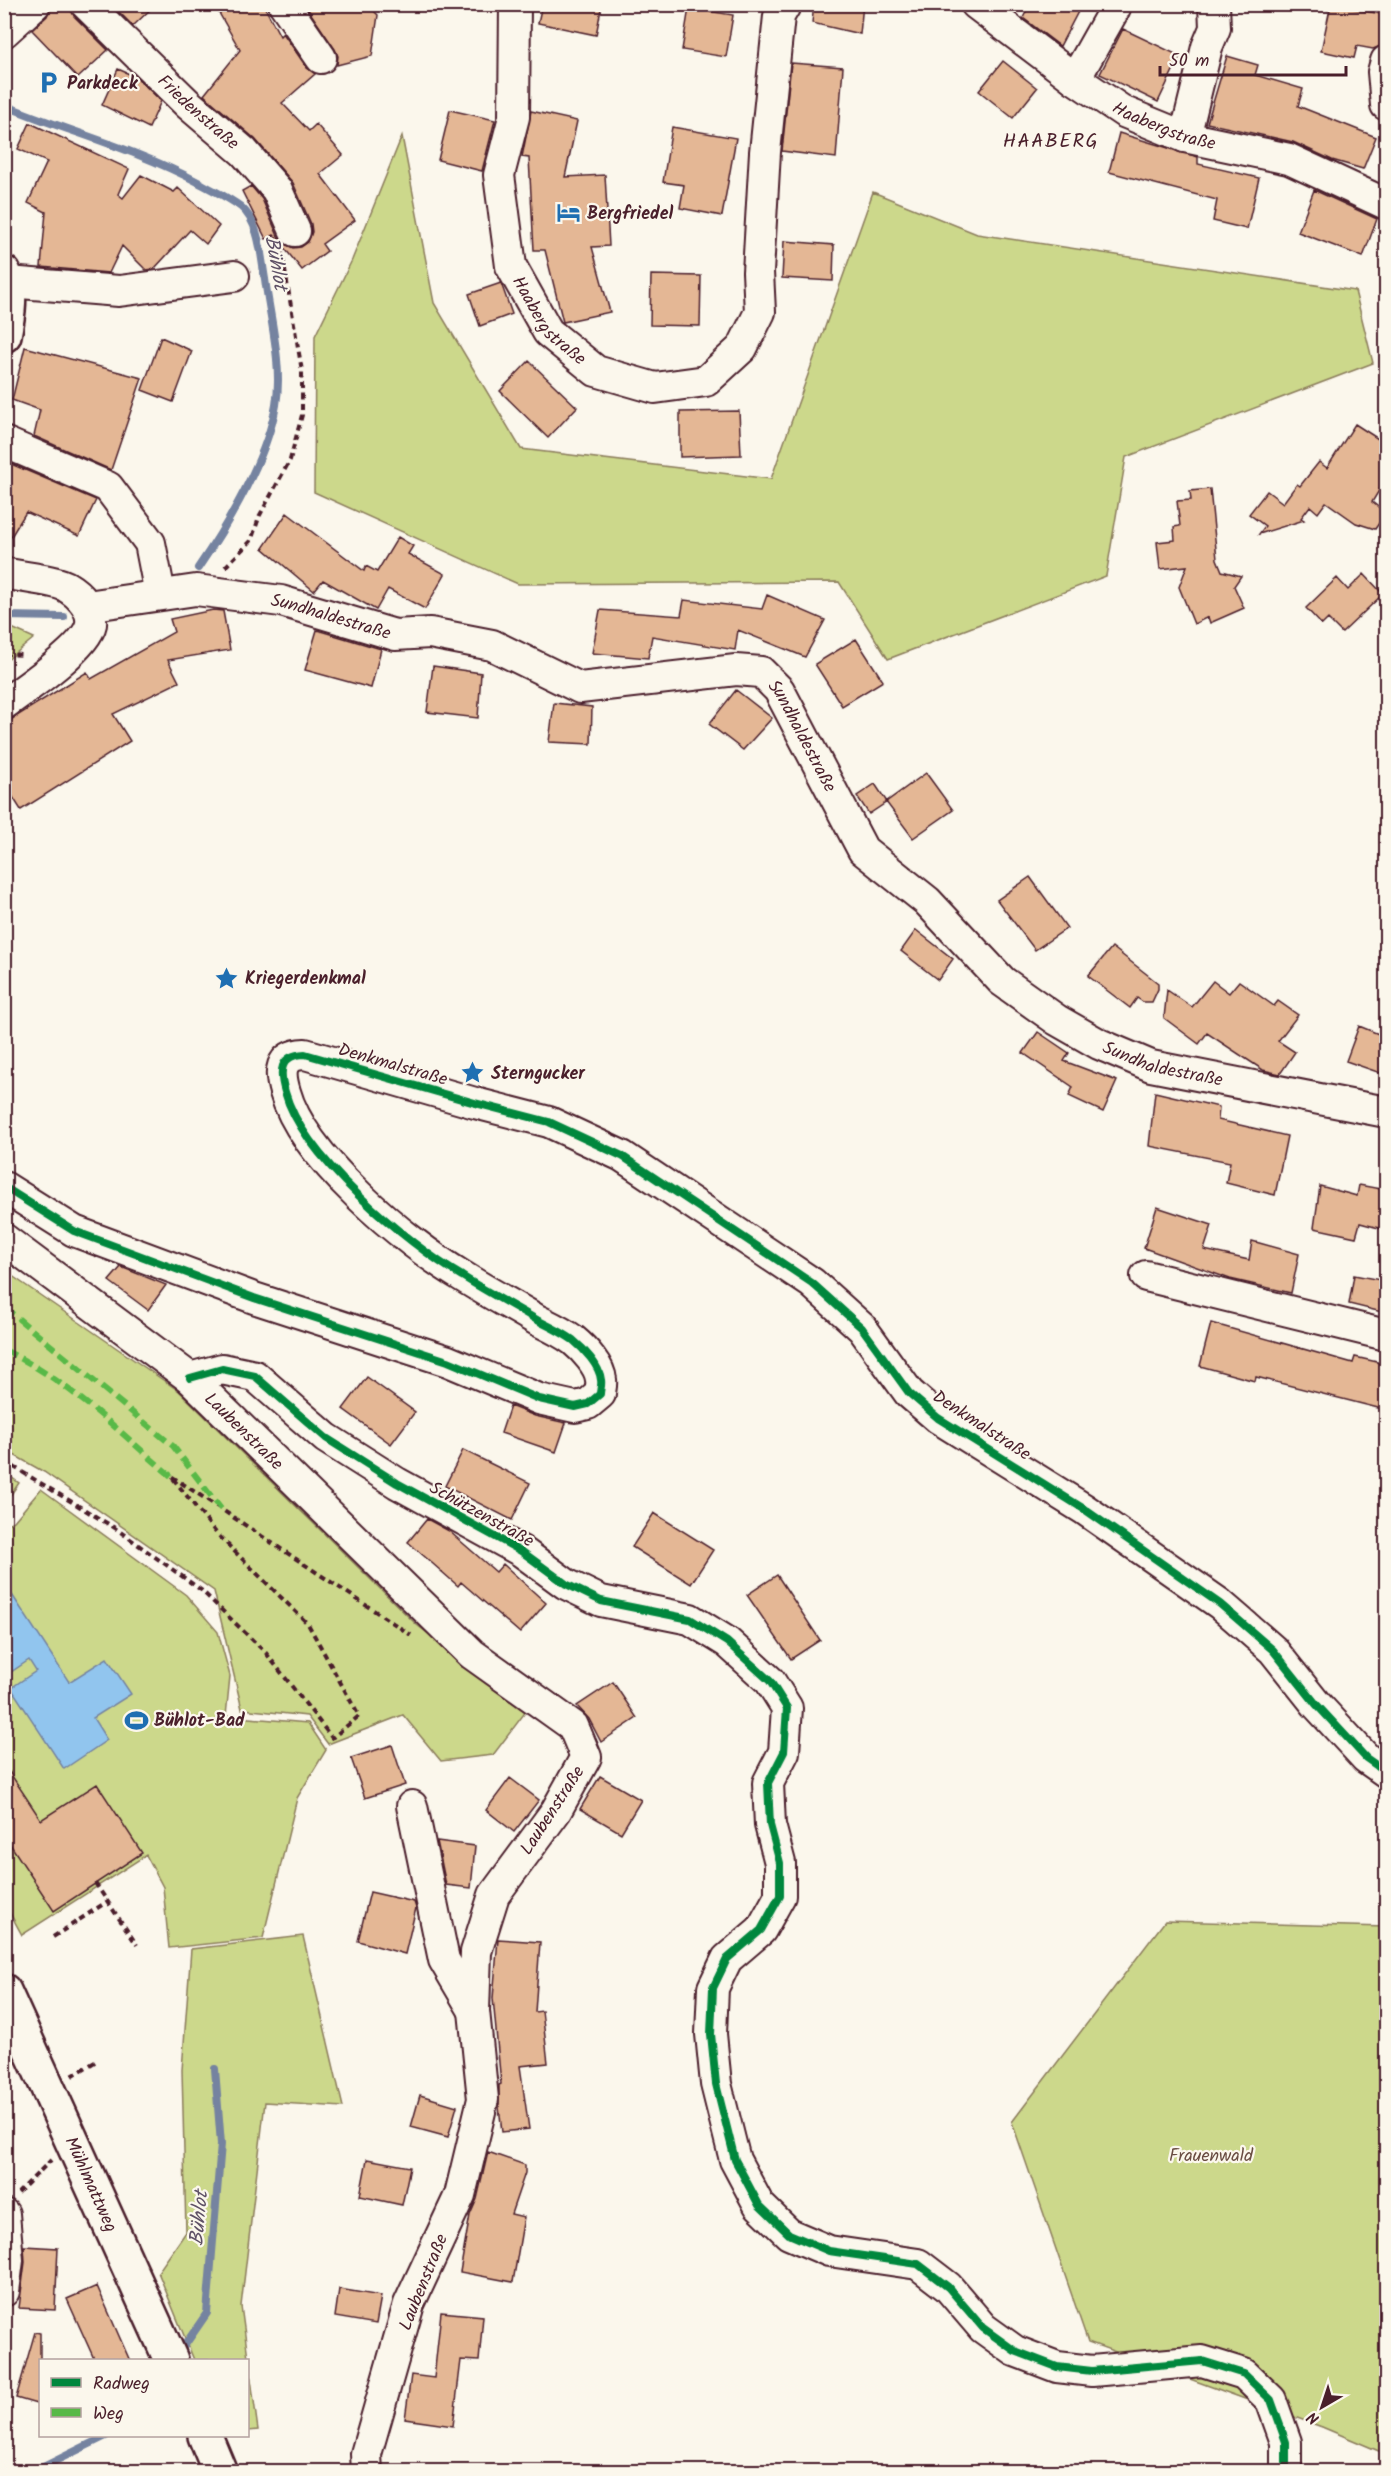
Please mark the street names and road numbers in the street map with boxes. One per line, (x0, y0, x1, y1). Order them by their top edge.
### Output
street label: Friedenstraße (150, 68, 245, 158)
street label: Haabergstraße (1105, 95, 1218, 159)
street label: Haabergstraße (503, 271, 592, 373)
street label: Sundhaldestraße (269, 587, 394, 649)
street label: Sundhaldestraße (760, 673, 843, 798)
street label: Sundhaldestraße (1098, 1034, 1225, 1096)
street label: Denkmalstraße (334, 1036, 451, 1095)
street label: Denkmalstraße (926, 1383, 1036, 1469)
street label: Laubenstraße (197, 1386, 290, 1478)
street label: Schützenstraße (423, 1474, 539, 1556)
street label: Laubenstraße (513, 1760, 593, 1861)
street label: Mühlmattweg (56, 2132, 124, 2237)
street label: Laubenstraße (392, 2230, 457, 2335)

